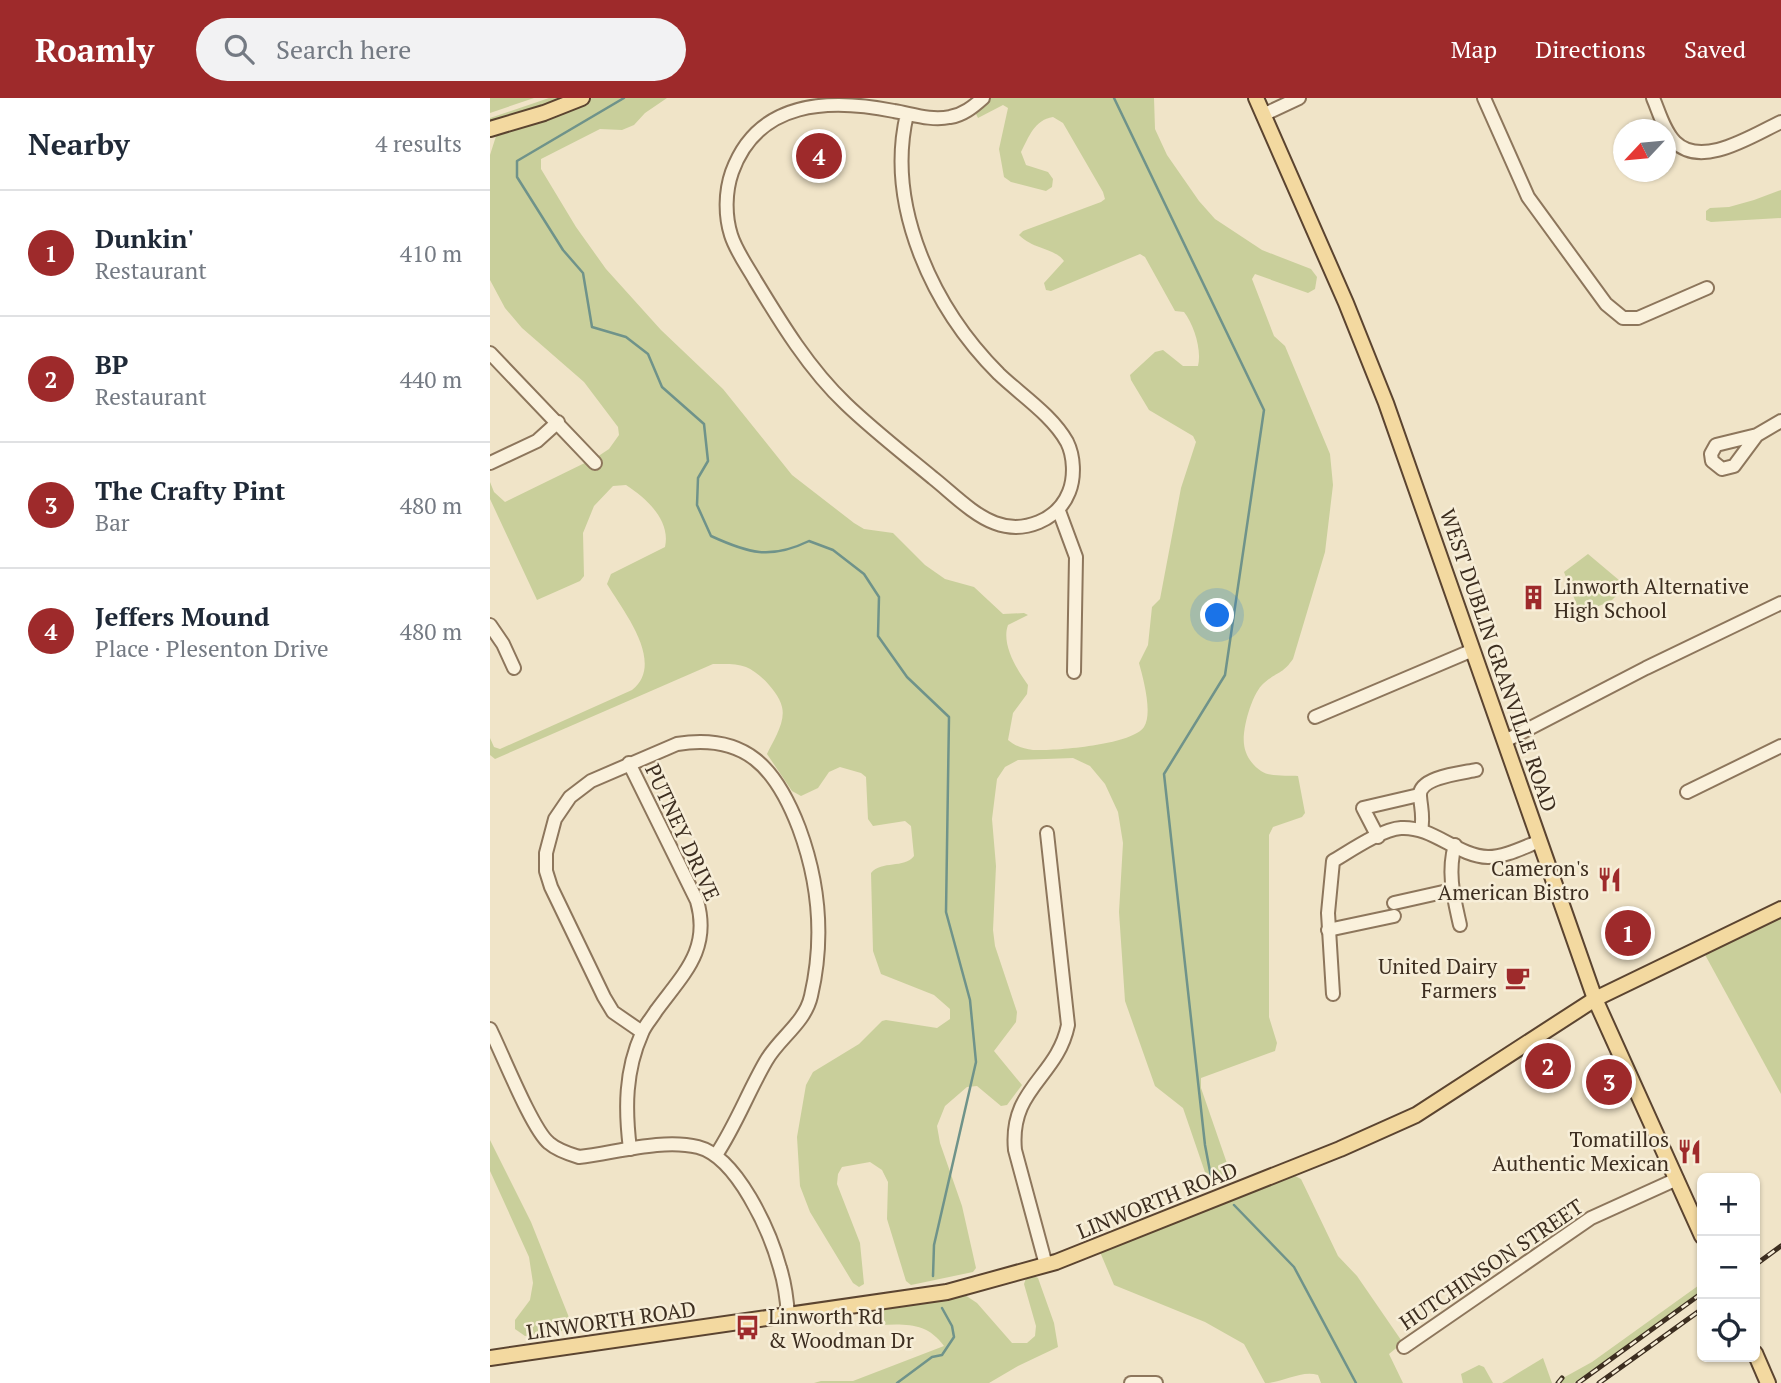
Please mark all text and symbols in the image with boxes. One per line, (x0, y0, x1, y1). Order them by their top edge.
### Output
search box (196, 18, 686, 81)
text: Roamly (35, 28, 154, 71)
icon: search (220, 30, 258, 68)
text: Search here (276, 32, 411, 66)
text: Map (1451, 33, 1497, 65)
text: Directions (1535, 33, 1646, 65)
text: Saved (1684, 33, 1746, 65)
north arrow (1613, 119, 1676, 182)
text: Nearby (28, 124, 130, 164)
text: 4 results (375, 128, 462, 159)
pin: 4 (796, 130, 842, 182)
text: Dunkin' (95, 221, 194, 255)
text: 1 (45, 238, 58, 269)
text: 410 m (400, 238, 462, 269)
text: Restaurant (95, 255, 207, 286)
text: BP (95, 347, 129, 381)
text: 2 (45, 364, 58, 395)
text: 440 m (400, 364, 462, 395)
text: Restaurant (95, 381, 207, 412)
text: The Crafty Pint (95, 473, 285, 507)
text: 3 (45, 490, 58, 521)
text: 480 m (400, 490, 462, 521)
street label: WEST DUBLIN GRANVILLE ROAD (1434, 505, 1564, 815)
text: Bar (95, 507, 130, 538)
place label: Linworth Alternative High School (1554, 572, 1749, 624)
building icon: Linworth Alternative High School (1520, 584, 1548, 612)
your location (1200, 598, 1234, 632)
text: Jeffers Mound (95, 599, 269, 633)
text: 4 (45, 616, 58, 647)
text: 480 m (400, 616, 462, 647)
text: Place · Plesenton Drive (95, 633, 329, 664)
street label: PUTNEY DRIVE (639, 759, 727, 905)
place label: Cameron's American Bistro (1438, 854, 1589, 906)
restaurant icon: Cameron's American Bistro (1595, 866, 1623, 894)
pin: 1 (1605, 907, 1651, 959)
place label: United Dairy Farmers (1378, 952, 1497, 1004)
cafe icon: United Dairy Farmers (1503, 964, 1531, 992)
pin: 2 (1525, 1040, 1571, 1092)
pin: 3 (1586, 1056, 1632, 1108)
place label: Tomatillos Authentic Mexican (1492, 1125, 1670, 1177)
restaurant icon: Tomatillos Authentic Mexican (1675, 1137, 1703, 1165)
street label: LINWORTH ROAD (1073, 1155, 1241, 1245)
map controls (1697, 1173, 1760, 1362)
button: + (1697, 1173, 1760, 1236)
street label: HUTCHINSON STREET (1394, 1192, 1588, 1336)
button: − (1697, 1236, 1760, 1299)
street label: LINWORTH ROAD (524, 1294, 698, 1346)
button: locate (1697, 1299, 1760, 1362)
place label: Linworth Rd & Woodman Dr (768, 1302, 914, 1354)
bus stop icon: Linworth Rd & Woodman Dr (734, 1314, 762, 1342)

